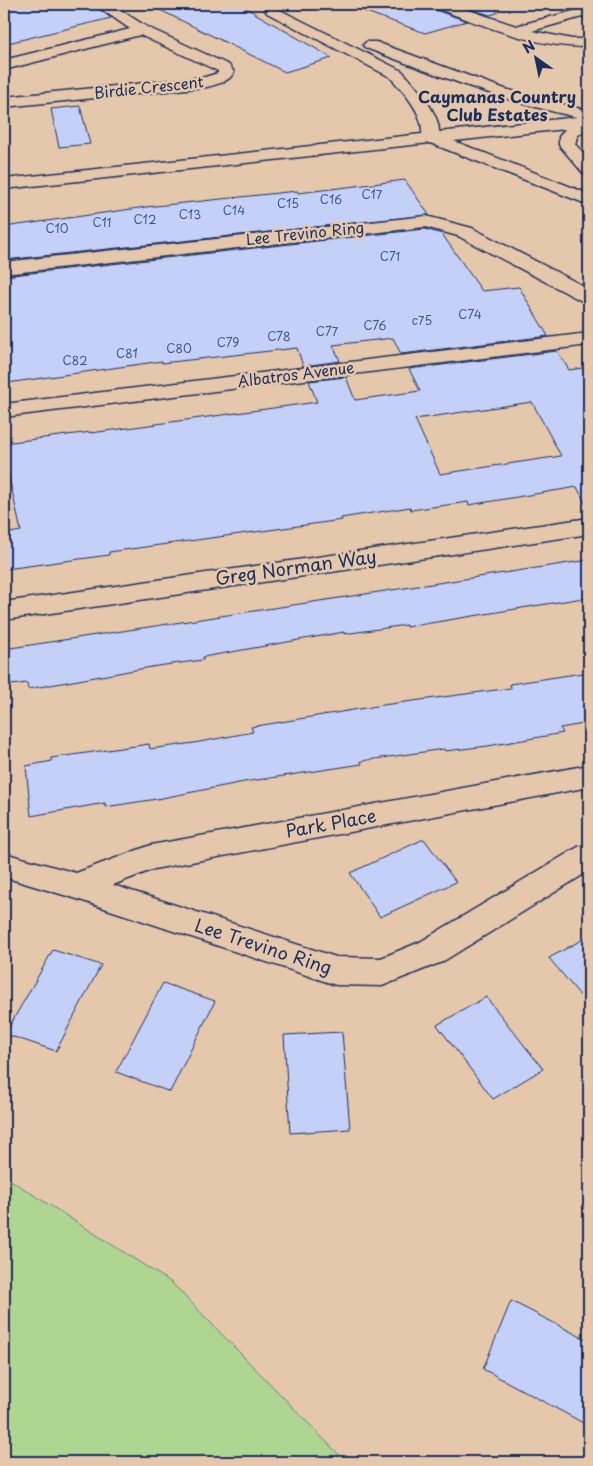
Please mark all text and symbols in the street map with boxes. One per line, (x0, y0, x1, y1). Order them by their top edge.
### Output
north arrow (510, 32, 560, 82)
text: N (518, 35, 539, 59)
street label: Birdie Crescent (93, 69, 205, 104)
district label: Caymanas Country Club Estates (418, 84, 576, 126)
house number: C17 (362, 185, 383, 203)
house number: C16 (320, 190, 342, 208)
house number: C15 (277, 194, 299, 212)
house number: C14 (223, 201, 245, 219)
house number: C13 (179, 205, 201, 223)
house number: C12 (134, 210, 156, 228)
house number: C11 (92, 213, 112, 231)
street label: Lee Trevino Ring (245, 215, 365, 250)
house number: C10 (45, 219, 69, 237)
house number: C71 (380, 247, 400, 265)
house number: C74 (458, 305, 482, 323)
house number: c75 (412, 311, 432, 329)
house number: C76 (364, 316, 387, 334)
house number: C77 (316, 322, 339, 340)
house number: C78 (267, 327, 291, 345)
house number: C79 (217, 333, 239, 351)
house number: C80 (166, 339, 192, 357)
house number: C81 (116, 344, 138, 362)
house number: C82 (63, 351, 87, 369)
street label: Albatros Avenue (236, 355, 356, 392)
street label: Greg Norman Way (213, 542, 378, 591)
street label: Park Place (283, 801, 378, 844)
street label: Lee Trevino Ring (191, 911, 335, 980)

